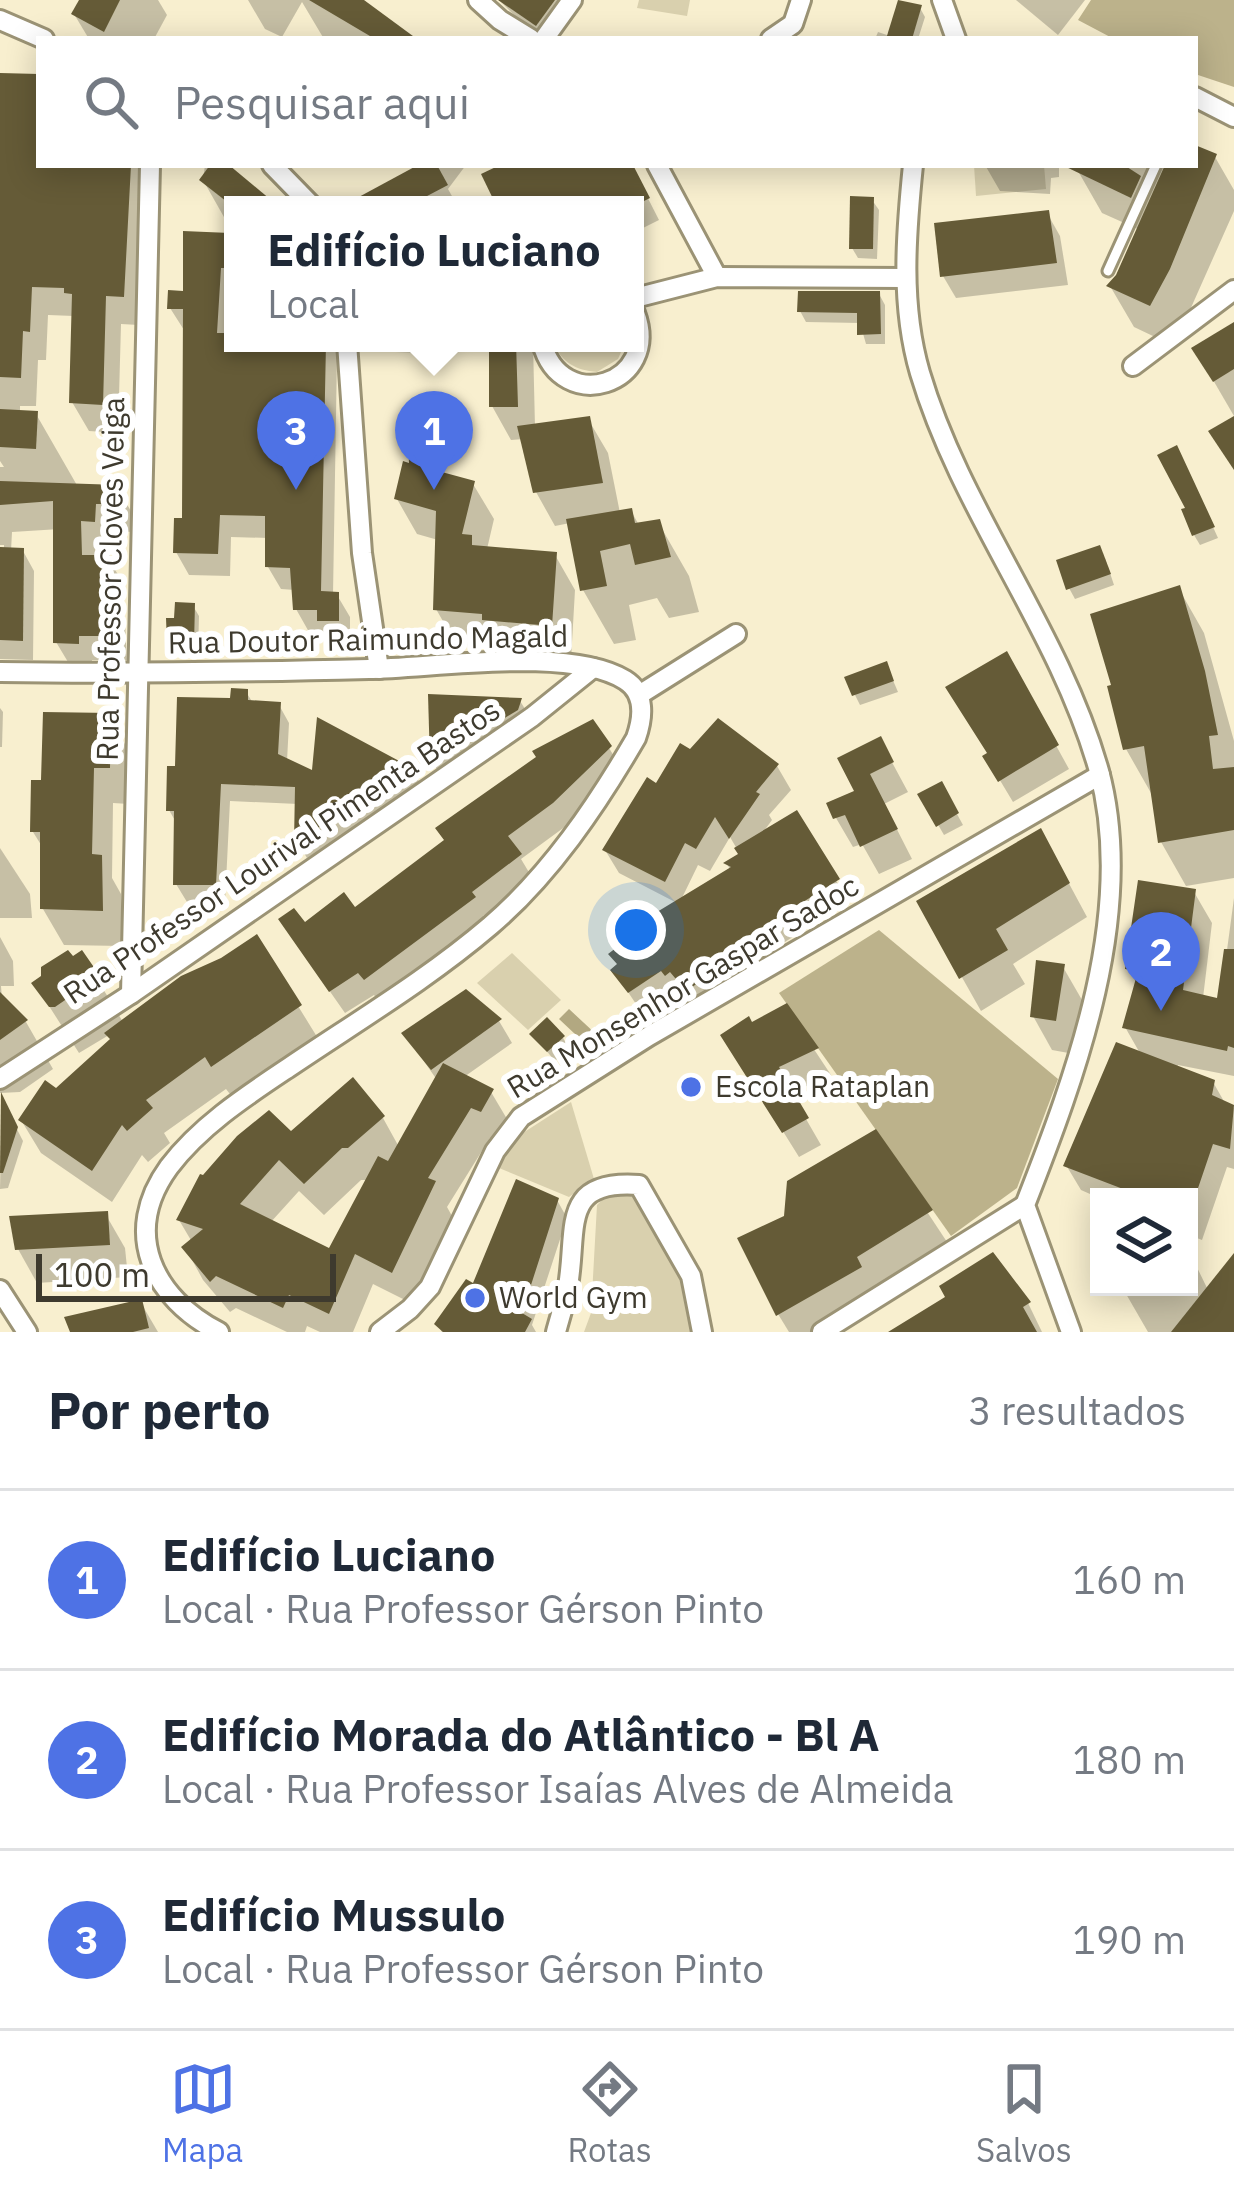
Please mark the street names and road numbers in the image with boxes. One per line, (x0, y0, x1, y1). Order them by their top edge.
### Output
street label: Rua Professor Cloves Veiga (87, 397, 132, 761)
street label: Rua Doutor Raimundo Magald (168, 616, 568, 661)
street label: Rua Professor Lourival Pimenta Bastos (55, 690, 507, 1012)
street label: Rua Monsenhor Gaspar Sadoc (499, 865, 865, 1106)

